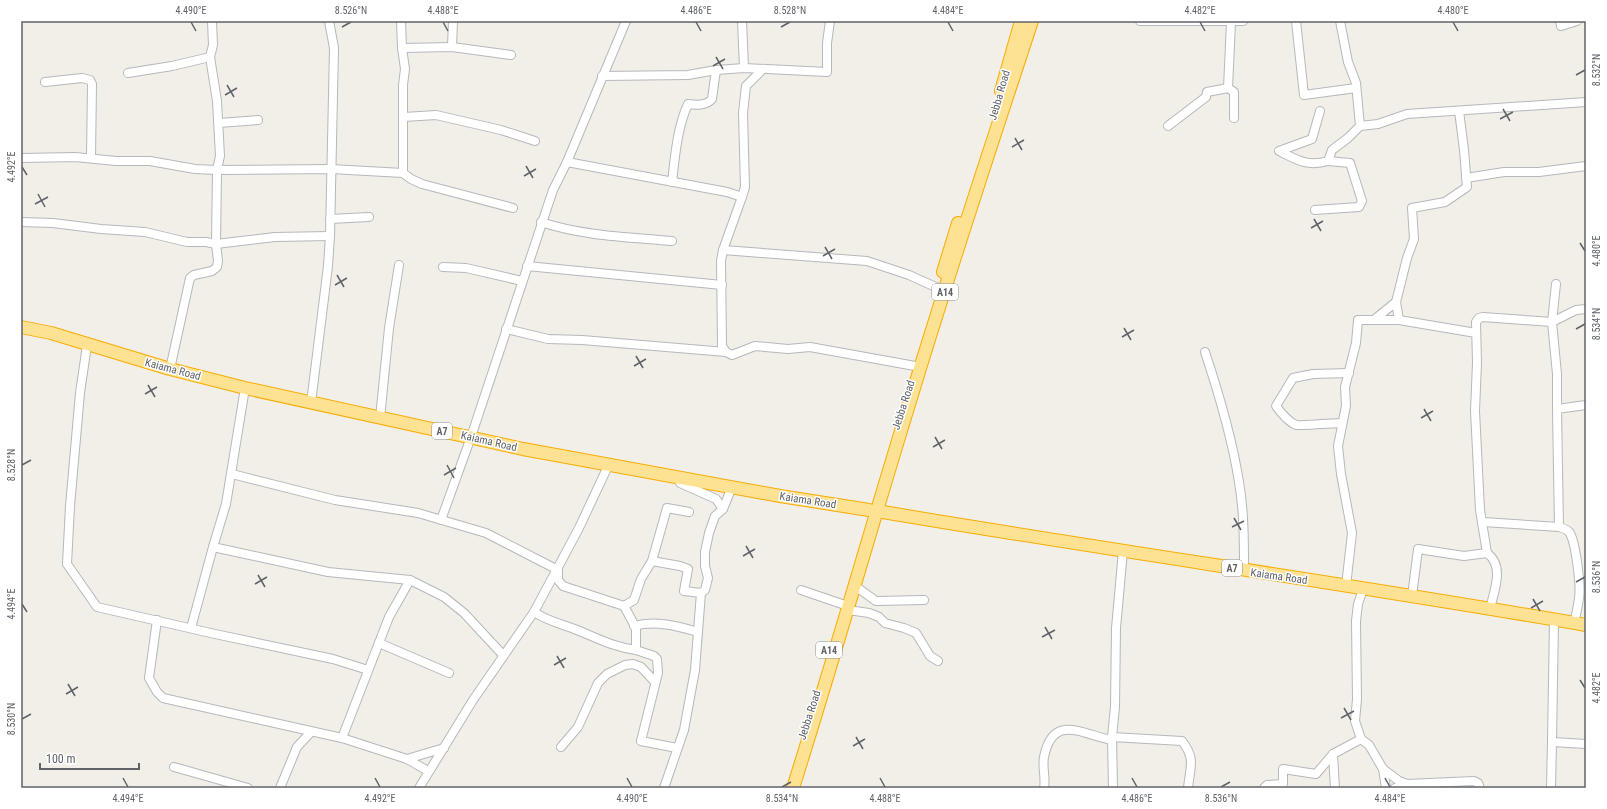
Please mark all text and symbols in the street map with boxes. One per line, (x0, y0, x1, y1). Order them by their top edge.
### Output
text: 4.490°E (175, 5, 207, 16)
text: 8.526°N (335, 5, 367, 16)
text: 4.488°E (427, 5, 459, 16)
text: 4.486°E (680, 5, 712, 16)
text: 8.528°N (774, 5, 806, 16)
text: 4.484°E (932, 5, 964, 16)
text: 4.482°E (1184, 5, 1216, 16)
text: 4.480°E (1437, 5, 1469, 16)
text: 8.532°N (1591, 54, 1602, 86)
street label: Jebba Road (986, 69, 1013, 122)
text: 4.492°E (6, 151, 17, 183)
text: 4.480°E (1591, 235, 1602, 267)
road number: A14 (932, 284, 958, 300)
text: 8.534°N (1591, 308, 1602, 340)
street label: Kaiama Road (144, 356, 202, 383)
street label: Jebba Road (889, 379, 918, 432)
road number: A7 (432, 423, 452, 439)
street label: Kaiama Road (460, 429, 518, 454)
text: 8.528°N (6, 449, 17, 481)
street label: Kaiama Road (779, 490, 837, 511)
road number: A7 (1222, 560, 1242, 576)
text: 8.536°N (1591, 561, 1602, 593)
street label: Kaiama Road (1250, 566, 1308, 587)
text: 4.494°E (6, 588, 17, 620)
road number: A14 (816, 642, 842, 658)
text: 4.482°E (1591, 672, 1602, 704)
street label: Jebba Road (795, 689, 824, 742)
text: 8.530°N (6, 703, 17, 735)
scale bar (40, 745, 139, 771)
text: 100 m (46, 752, 76, 766)
text: 4.494°E (112, 793, 144, 804)
text: 4.492°E (364, 793, 396, 804)
text: 4.490°E (616, 793, 648, 804)
text: 8.534°N (766, 793, 798, 804)
text: 4.488°E (869, 793, 901, 804)
text: 4.486°E (1121, 793, 1153, 804)
text: 8.536°N (1205, 793, 1237, 804)
text: 4.484°E (1374, 793, 1406, 804)

